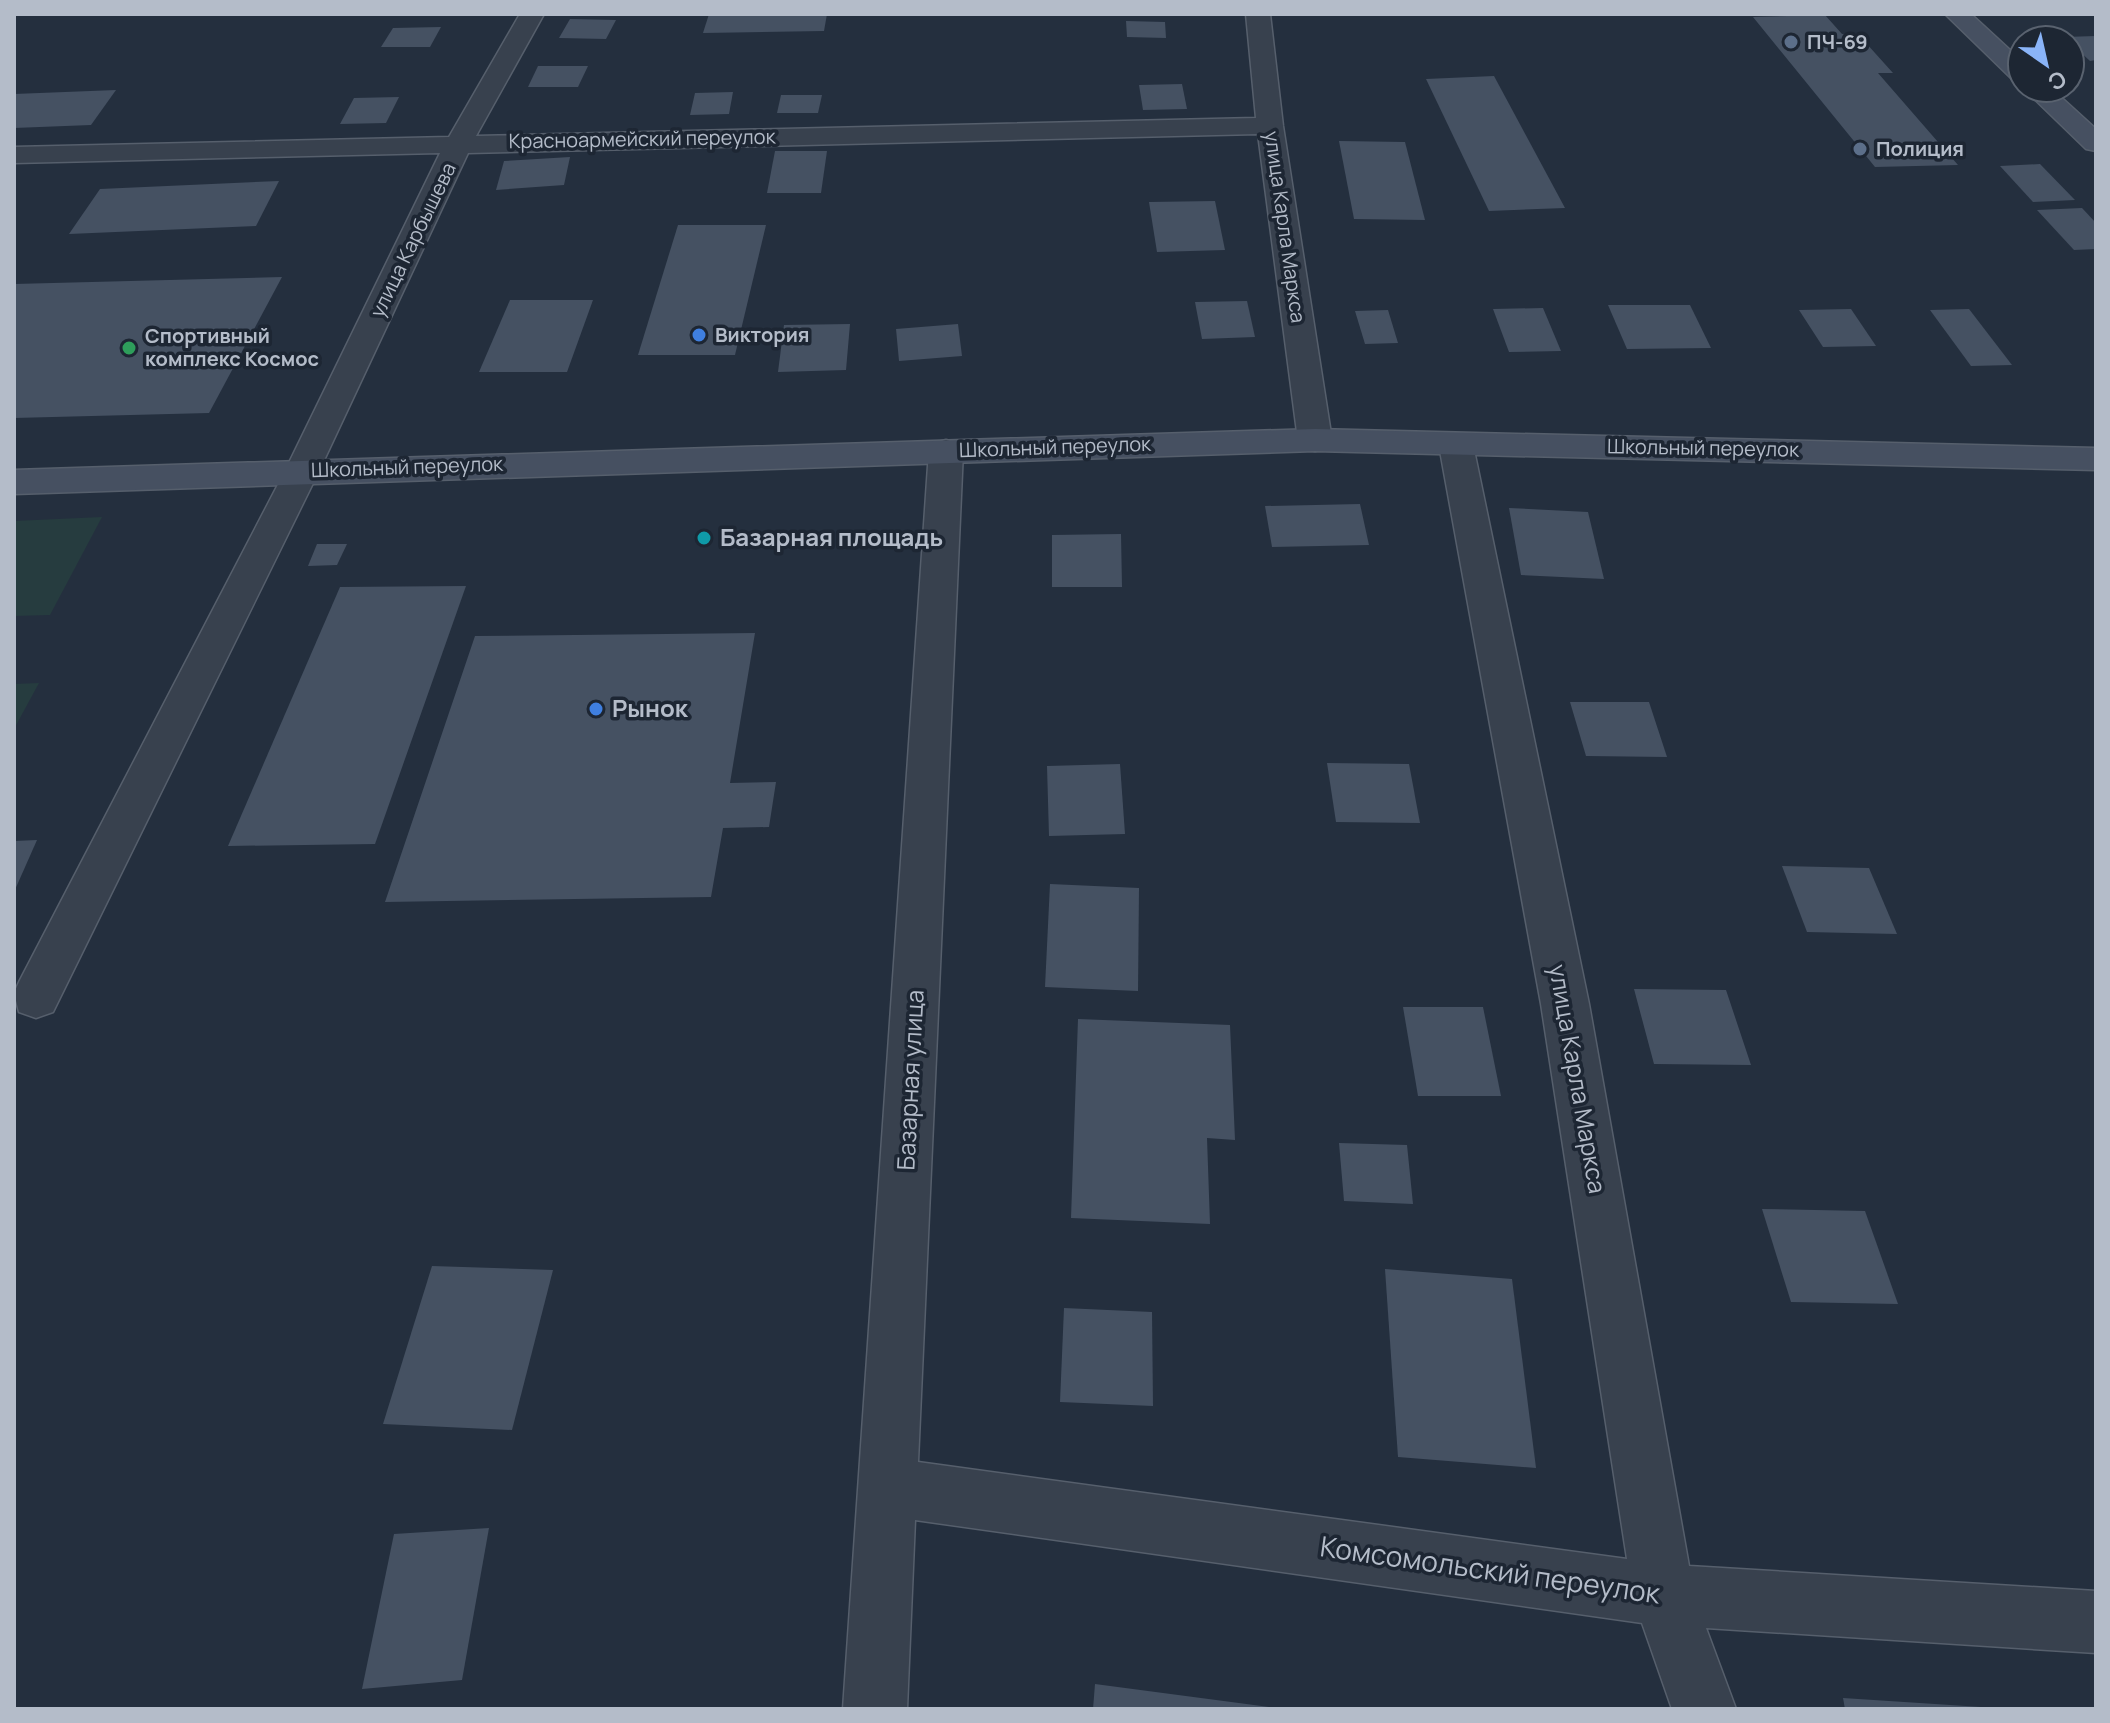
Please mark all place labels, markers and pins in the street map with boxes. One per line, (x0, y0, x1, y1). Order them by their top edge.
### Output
place label: ПЧ-69 (1807, 28, 1868, 55)
marker: ПЧ-69 (1782, 33, 1800, 51)
place label: Полиция (1876, 135, 1964, 162)
marker: Полиция (1851, 140, 1869, 158)
place label: Виктория (715, 321, 809, 348)
place label: Спортивный комплекс Космос (145, 322, 319, 372)
marker: Виктория (690, 326, 708, 344)
marker: Спортивный комплекс Космос (120, 339, 138, 357)
place label: Базарная площадь (720, 520, 943, 553)
marker: Базарная площадь (695, 529, 713, 547)
place label: Рынок (612, 691, 689, 724)
marker: Рынок (587, 700, 605, 718)

